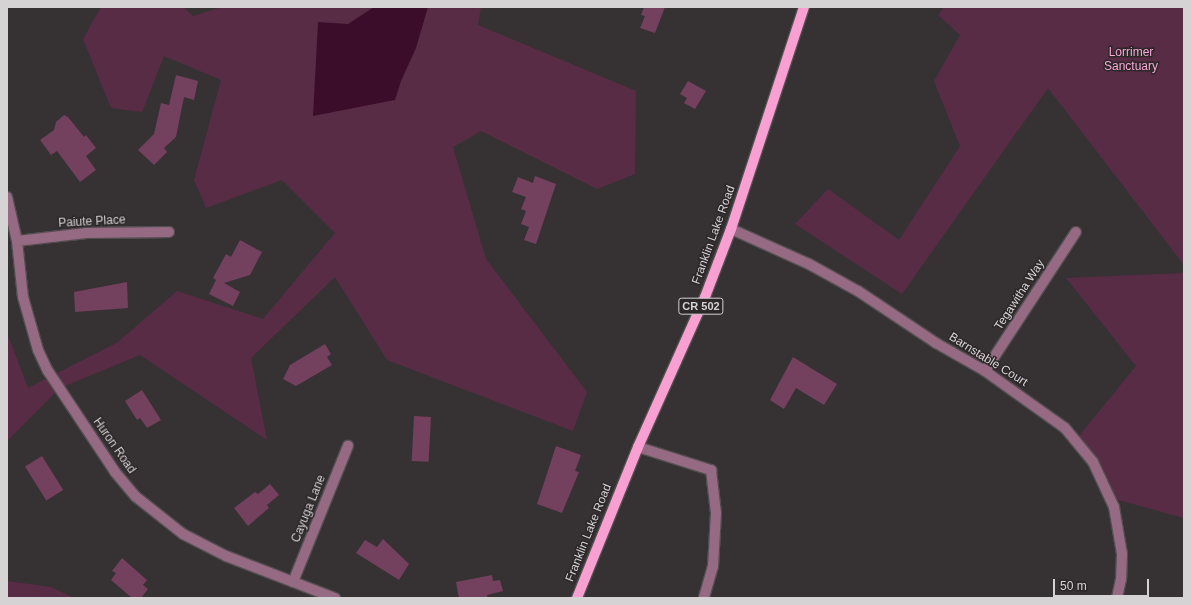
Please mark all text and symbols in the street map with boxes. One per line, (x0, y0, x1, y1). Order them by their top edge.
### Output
park label: Lorrimer Sanctuary (1104, 46, 1158, 74)
street label: Franklin Lake Road (689, 184, 739, 286)
street label: Paiute Place (58, 213, 126, 231)
street label: Tegawitha Way (992, 257, 1048, 333)
road number: CR 502 (678, 297, 724, 315)
street label: Barnstable Court (946, 330, 1030, 390)
street label: Huron Road (90, 415, 138, 477)
street label: Cayuga Lane (289, 473, 329, 545)
street label: Franklin Lake Road (563, 482, 615, 584)
scale bar (1055, 571, 1151, 597)
text: 50 m (1060, 579, 1087, 593)

